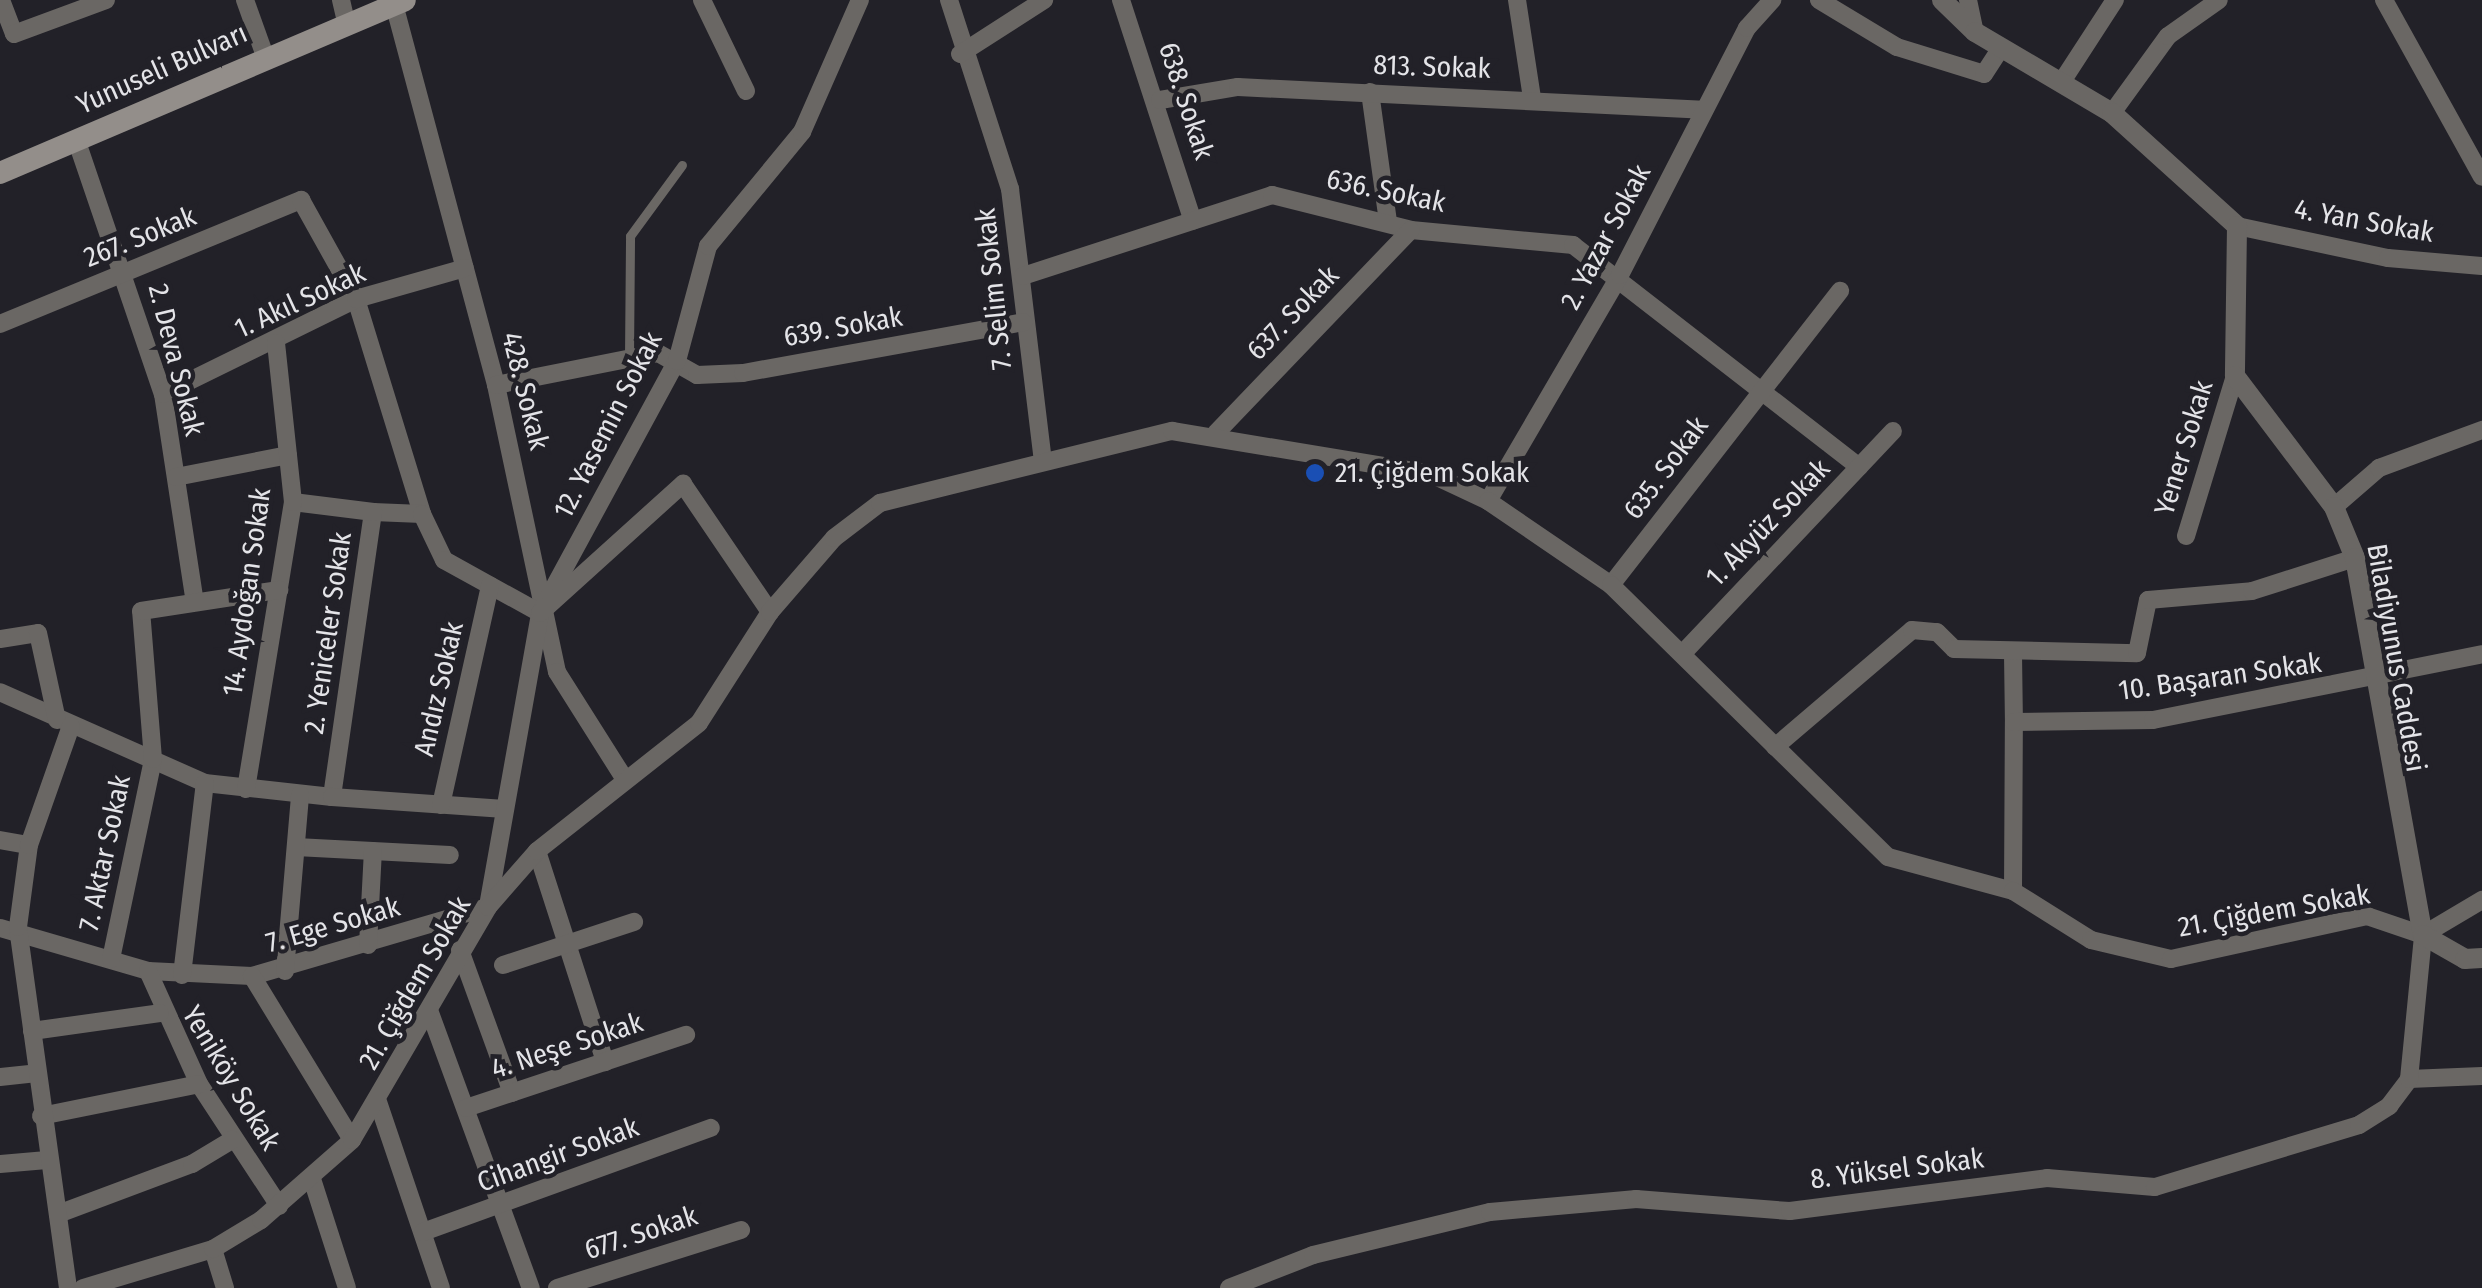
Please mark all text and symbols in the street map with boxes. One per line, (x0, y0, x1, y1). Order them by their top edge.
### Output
street label: Yunuseli Bulvarı (72, 16, 252, 122)
street label: 638. Sokak (1151, 38, 1221, 164)
street label: 813. Sokak (1373, 48, 1491, 86)
street label: 2. Yazar Sokak (1554, 159, 1658, 315)
street label: 636. Sokak (1323, 162, 1449, 220)
street label: 4. Yan Sokak (2292, 192, 2436, 250)
street label: 267. Sokak (79, 199, 201, 275)
street label: 7. Selim Sokak (969, 207, 1019, 371)
street label: 1. Akıl Sokak (229, 256, 371, 346)
street label: 637. Sokak (1240, 259, 1346, 367)
street label: 2. Deva Sokak (141, 281, 211, 439)
street label: 639. Sokak (781, 300, 905, 354)
street label: 12. Yasemin Sokak (547, 326, 669, 524)
street label: 428. Sokak (494, 329, 556, 453)
street label: Yener Sokak (2148, 377, 2220, 519)
street label: 635. Sokak (1617, 410, 1715, 526)
street label: 1. Akyüz Sokak (1699, 452, 1837, 594)
place label: 21. Çiğdem Sokak (1335, 456, 1529, 490)
marker: 21. Çiğdem Sokak (1304, 462, 1326, 484)
street label: 14. Aydoğan Sokak (216, 486, 278, 698)
street label: 2. Yeniceler Sokak (297, 530, 359, 736)
street label: Biladiyunus Caddesi (2359, 541, 2433, 775)
street label: Andız Sokak (407, 618, 471, 760)
street label: 10. Başaran Sokak (2116, 646, 2324, 708)
street label: 7. Aktar Sokak (72, 772, 138, 934)
street label: 21. Çiğdem Sokak (2175, 878, 2373, 944)
street label: 7. Ege Sokak (262, 890, 404, 960)
street label: 21. Çiğdem Sokak (352, 891, 478, 1075)
street label: Yeniköy Sokak (175, 1000, 287, 1156)
street label: 4. Neşe Sokak (487, 1006, 647, 1086)
street label: Cihangir Sokak (473, 1110, 643, 1200)
street label: 8. Yüksel Sokak (1808, 1142, 1986, 1196)
street label: 677. Sokak (580, 1199, 702, 1267)

